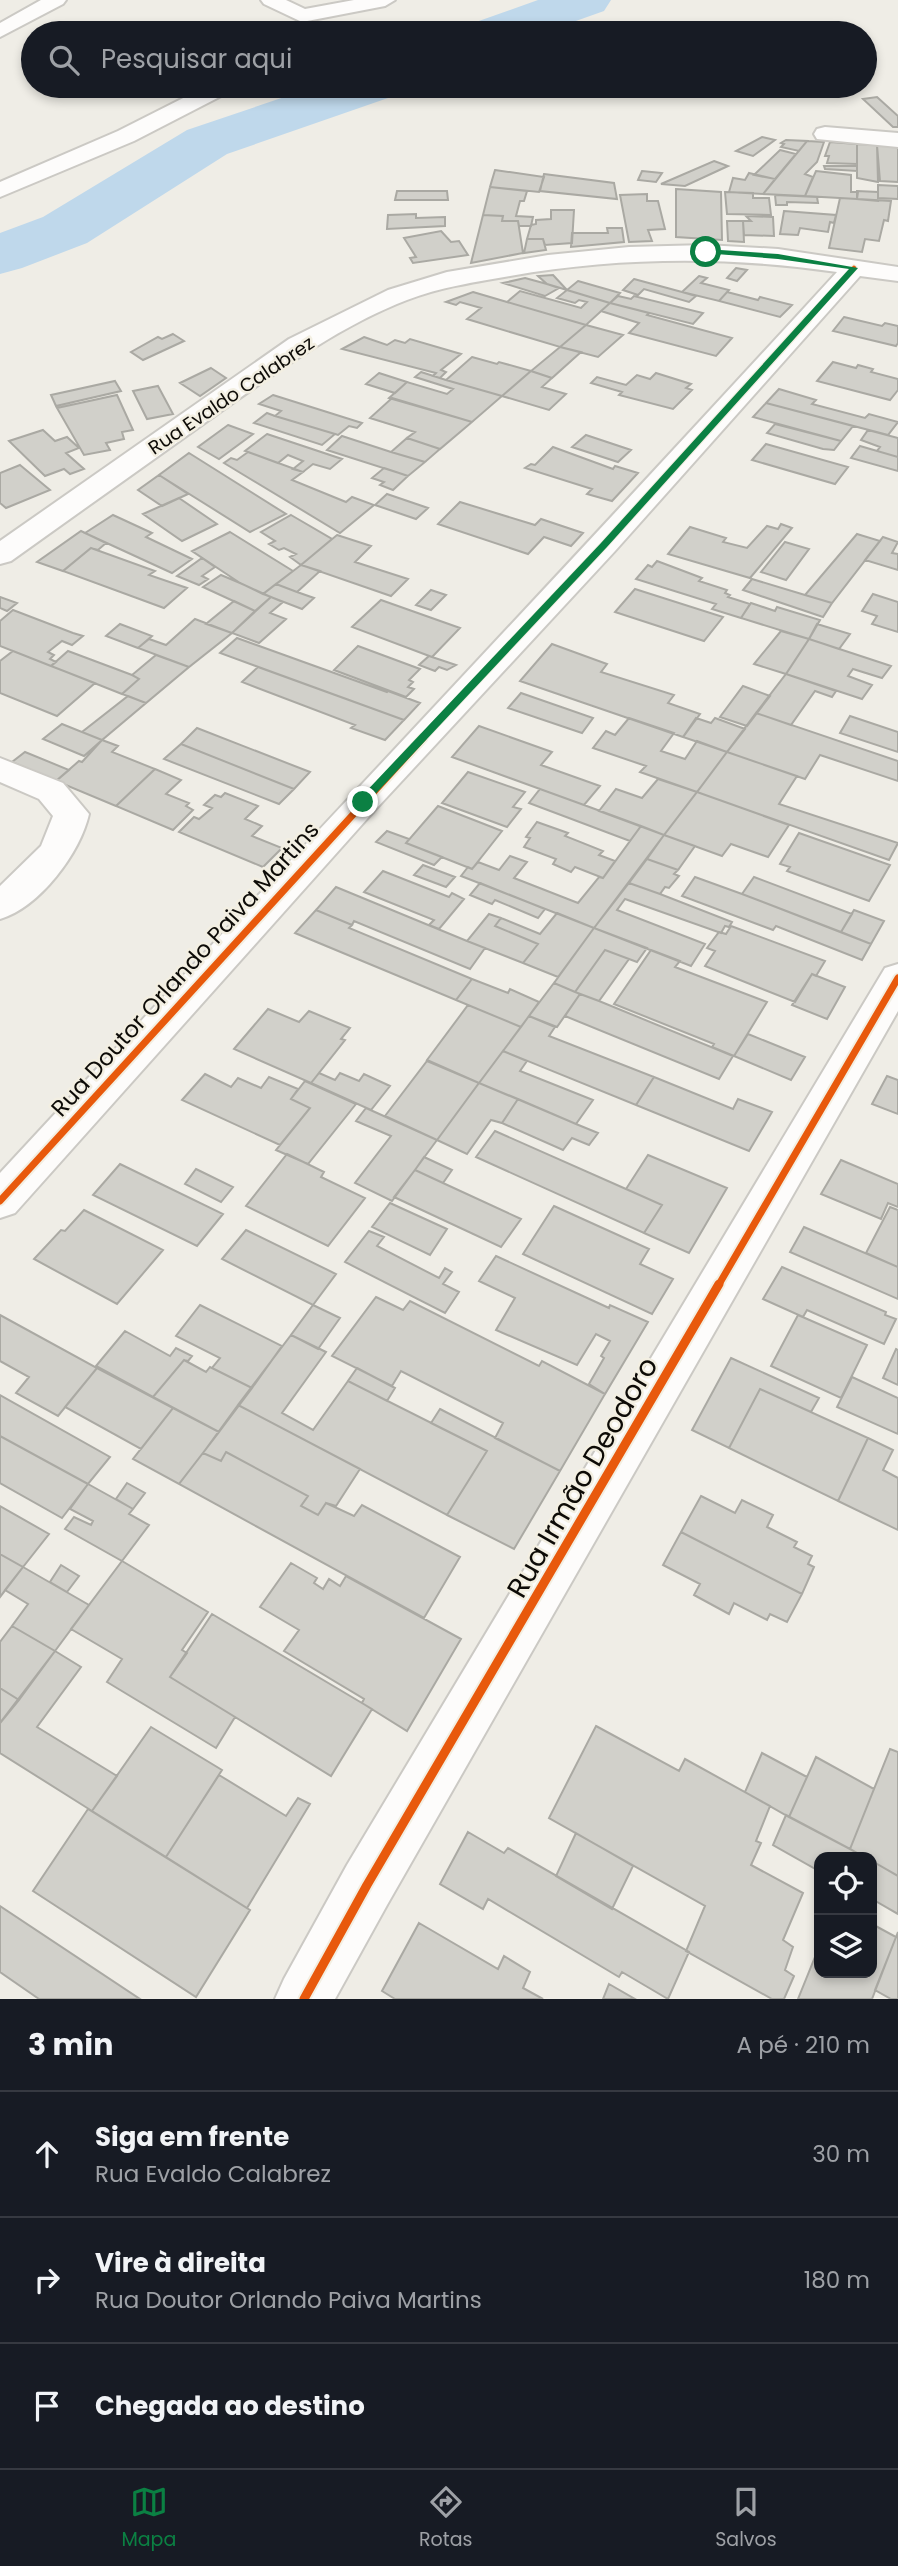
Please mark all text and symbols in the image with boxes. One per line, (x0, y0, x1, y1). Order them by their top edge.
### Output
search box (21, 21, 877, 98)
icon: search (45, 41, 83, 79)
text: Pesquisar aqui (101, 41, 292, 77)
route start (690, 236, 721, 267)
street label: Rua Evaldo Calabrez (143, 330, 320, 461)
route end (347, 786, 378, 817)
street label: Rua Doutor Orlando Paiva Martins (44, 815, 326, 1123)
street label: Rua Irmão Deodoro (498, 1350, 667, 1605)
map controls (814, 1852, 877, 1978)
button: locate (814, 1852, 877, 1915)
button: layers (814, 1915, 877, 1978)
text: 3 min (28, 2023, 113, 2066)
text: A pé · 210 m (737, 2029, 870, 2061)
text: Siga em frente (95, 2119, 289, 2155)
icon: ahead (28, 2135, 66, 2173)
text: 30 m (812, 2138, 870, 2170)
text: Rua Evaldo Calabrez (95, 2158, 331, 2190)
text: Vire à direita (95, 2245, 266, 2281)
icon: right (28, 2261, 66, 2299)
text: 180 m (804, 2264, 870, 2296)
text: Rua Doutor Orlando Paiva Martins (95, 2284, 482, 2316)
icon: arrive (28, 2387, 66, 2425)
text: Chegada ao destino (95, 2388, 365, 2424)
tab: Mapa (121, 2483, 176, 2554)
tab: Rotas (419, 2483, 472, 2554)
tab: Salvos (715, 2483, 777, 2554)

